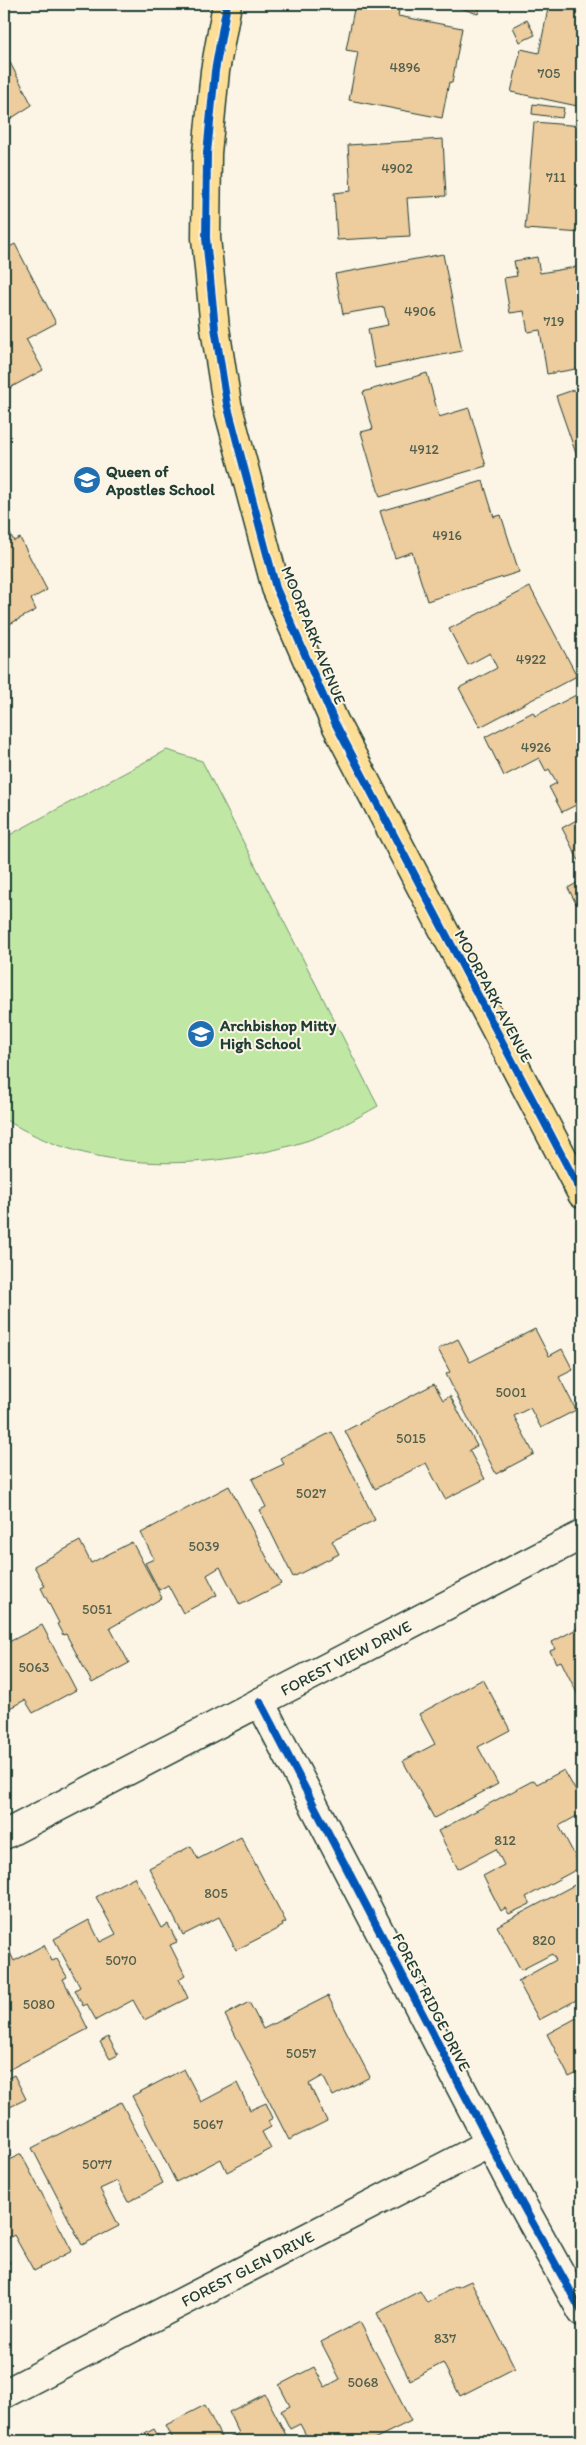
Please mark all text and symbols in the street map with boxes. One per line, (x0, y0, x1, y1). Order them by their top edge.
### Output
house number: 4896 (390, 59, 420, 76)
house number: 705 (538, 65, 560, 82)
house number: 4902 (381, 160, 413, 177)
house number: 711 (546, 169, 566, 186)
house number: 4906 (404, 303, 436, 320)
house number: 719 (544, 313, 564, 330)
house number: 4912 (409, 441, 439, 458)
place label: Queen of Apostles School (105, 462, 215, 500)
school or university icon: Queen of Apostles School (72, 465, 102, 495)
house number: 4916 (432, 527, 462, 544)
street label: MOORPARK AVENUE (277, 563, 350, 707)
house number: 4922 (516, 651, 547, 668)
house number: 4926 (521, 739, 551, 756)
street label: MOORPARK AVENUE (451, 927, 537, 1066)
place label: Archbishop Mitty High School (219, 1016, 337, 1054)
school or university icon: Archbishop Mitty High School (186, 1019, 216, 1049)
house number: 5001 (495, 1384, 527, 1401)
house number: 5015 (396, 1430, 426, 1447)
house number: 5027 (296, 1485, 326, 1502)
house number: 5039 (189, 1538, 219, 1555)
house number: 5051 (82, 1601, 112, 1618)
street label: FOREST VIEW DRIVE (277, 1616, 415, 1700)
house number: 5063 (18, 1659, 50, 1676)
house number: 812 (494, 1832, 516, 1849)
house number: 805 (204, 1885, 228, 1902)
street label: FOREST RIDGE DRIVE (388, 1930, 475, 2075)
house number: 820 (532, 1932, 556, 1949)
house number: 5070 (105, 1952, 137, 1969)
house number: 5080 (23, 1996, 55, 2013)
house number: 5057 (286, 2045, 316, 2062)
house number: 5067 (193, 2116, 223, 2133)
house number: 5077 (82, 2156, 112, 2173)
street label: FOREST GLEN DRIVE (178, 2227, 317, 2311)
house number: 837 (434, 2330, 456, 2347)
house number: 5068 (347, 2374, 379, 2391)

